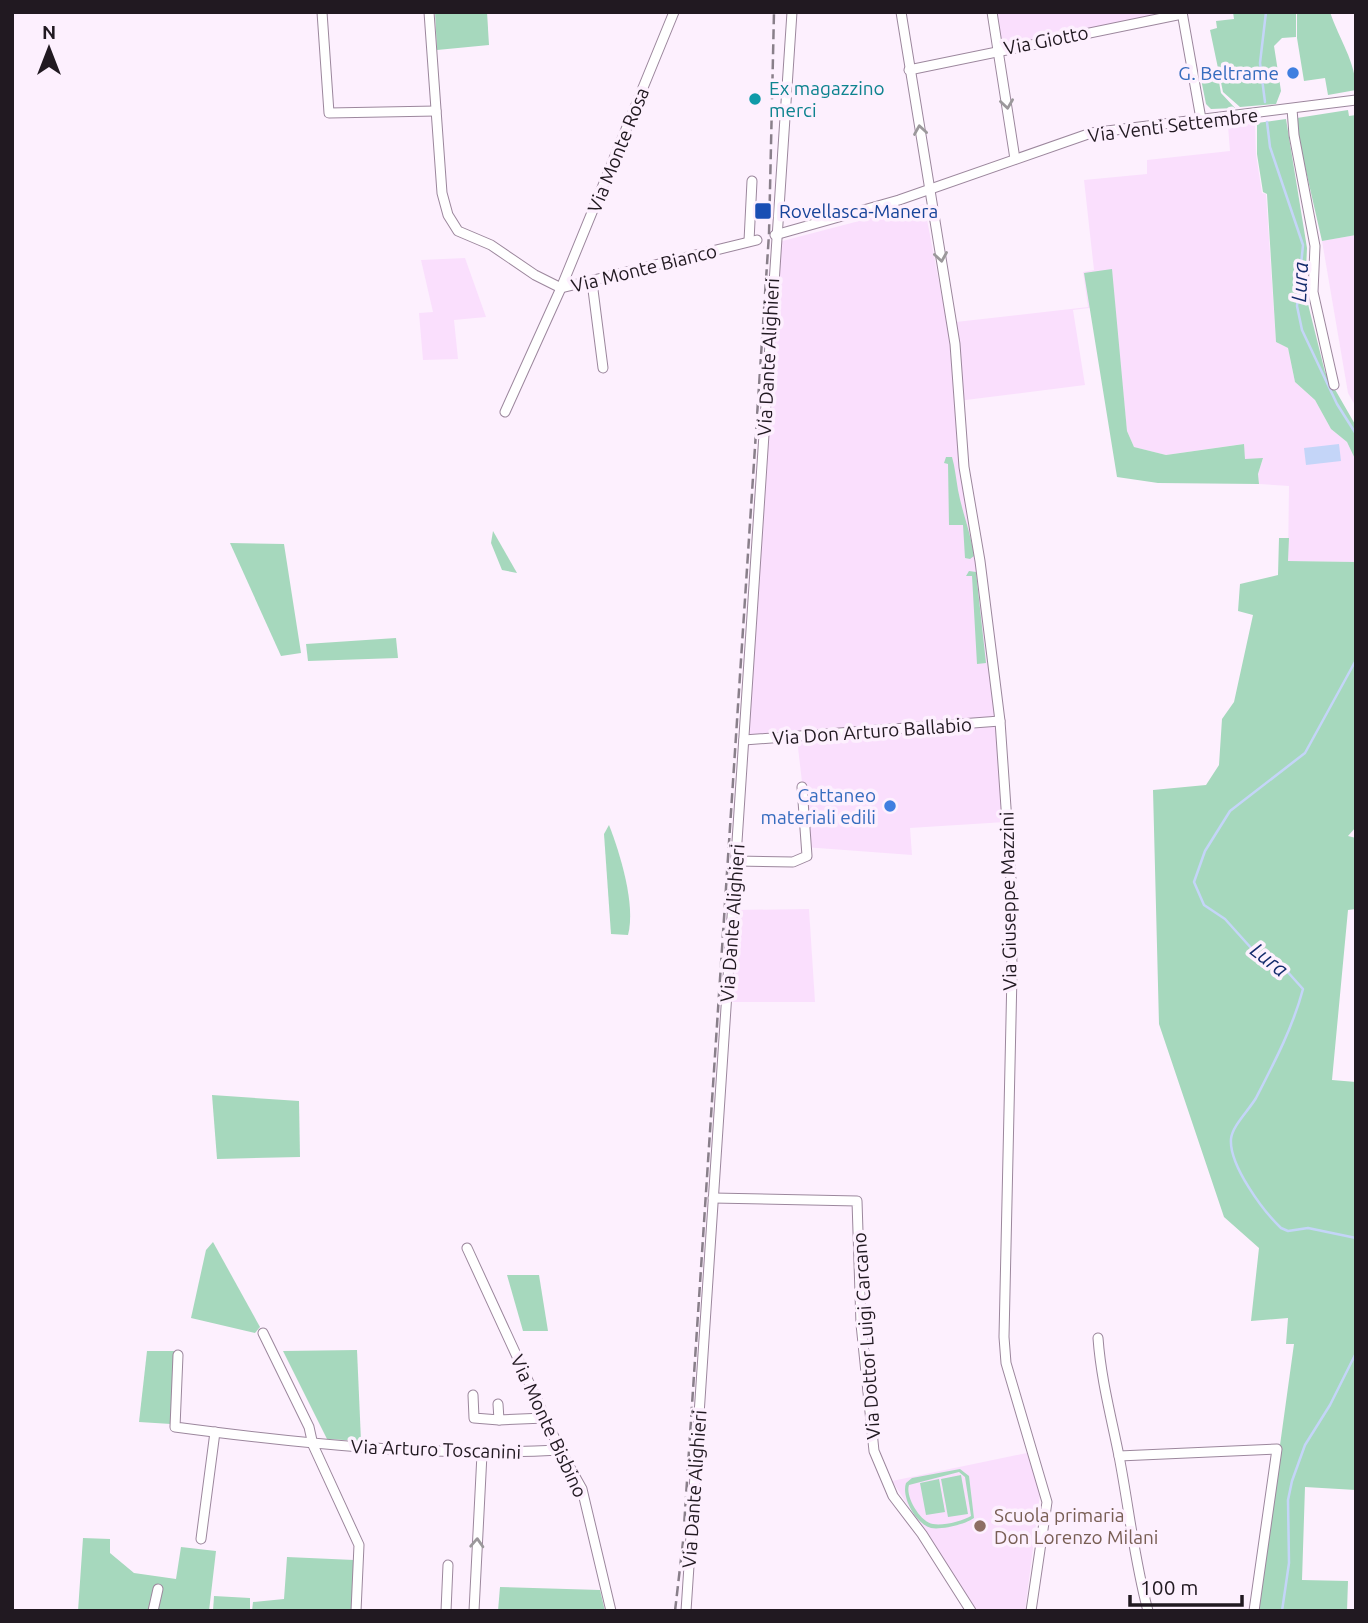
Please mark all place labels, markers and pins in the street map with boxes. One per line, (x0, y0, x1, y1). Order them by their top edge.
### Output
place label: G. Beltrame (1178, 62, 1279, 84)
marker: G. Beltrame (1285, 65, 1301, 81)
place label: Ex magazzino merci (769, 77, 885, 121)
marker: Ex magazzino merci (747, 91, 763, 107)
place label: Rovellasca-Manera (779, 200, 938, 222)
marker: Rovellasca-Manera (753, 201, 773, 221)
place label: Cattaneo materiali edili (761, 784, 876, 828)
marker: Cattaneo materiali edili (882, 798, 898, 814)
place label: Scuola primaria Don Lorenzo Milani (994, 1504, 1158, 1548)
marker: Scuola primaria Don Lorenzo Milani (972, 1518, 988, 1534)

